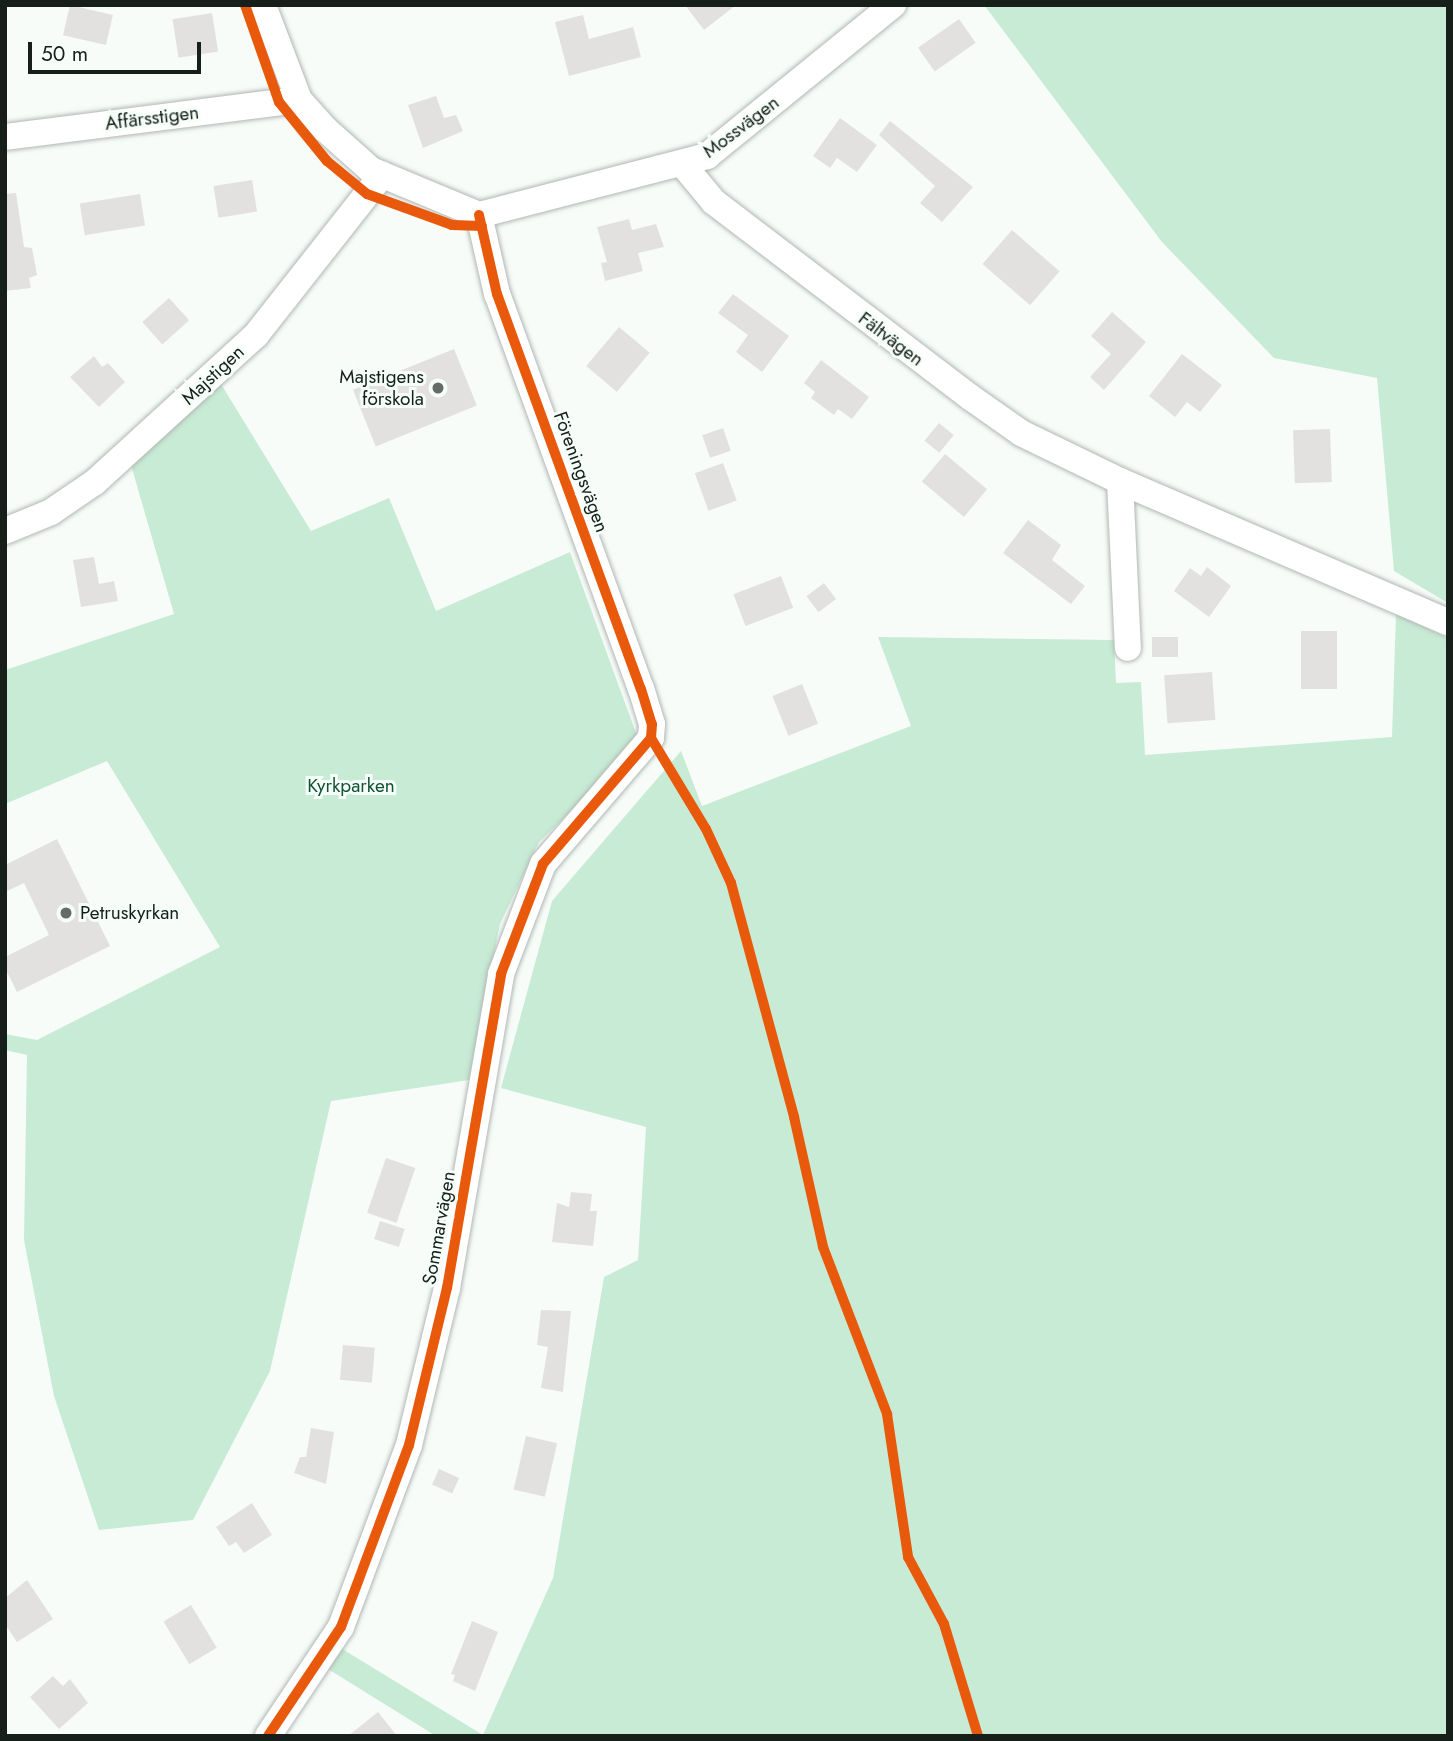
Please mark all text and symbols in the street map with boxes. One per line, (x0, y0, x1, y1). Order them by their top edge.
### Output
scale bar (32, 28, 205, 72)
text: 50 m (41, 39, 88, 69)
street label: Mossvägen (699, 91, 783, 163)
street label: Affärsstigen (104, 101, 200, 135)
street label: Fältvägen (854, 307, 928, 371)
street label: Majstigen (177, 340, 249, 410)
place label: Majstigens förskola (339, 366, 424, 410)
marker: Majstigens förskola (430, 380, 446, 396)
street label: Föreningsvägen (549, 409, 613, 535)
park label: Kyrkparken (307, 775, 395, 797)
place label: Petruskyrkan (80, 902, 179, 924)
marker: Petruskyrkan (58, 905, 74, 921)
street label: Sommarvägen (418, 1169, 460, 1287)

